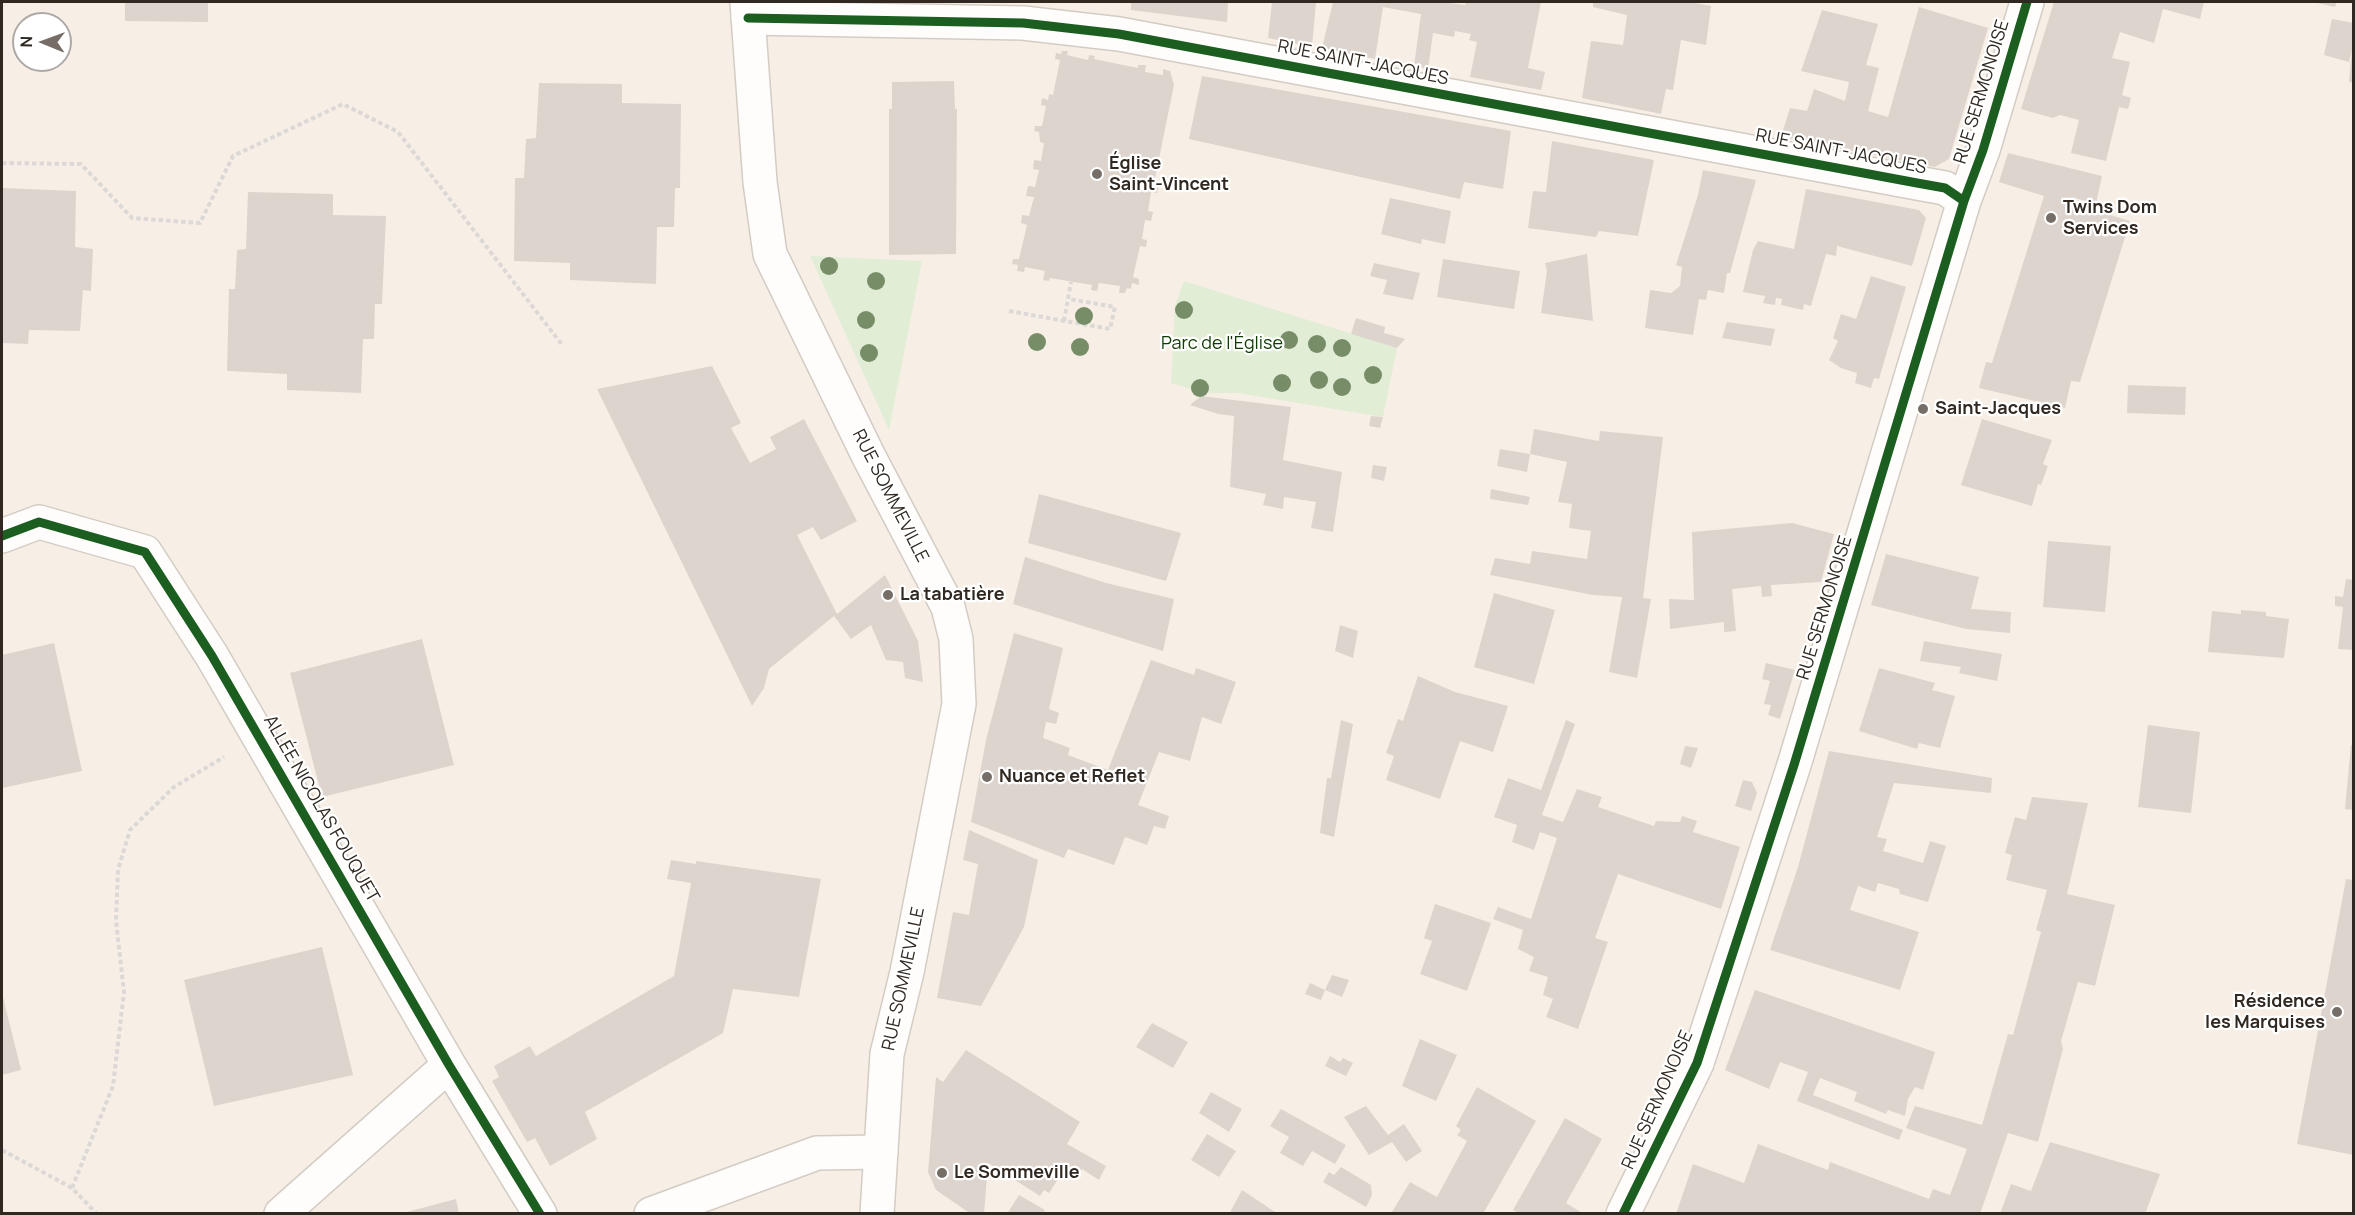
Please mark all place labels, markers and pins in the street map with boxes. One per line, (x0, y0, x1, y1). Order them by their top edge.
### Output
place label: Église Saint-Vincent (1109, 153, 1229, 195)
marker: Église Saint-Vincent (1090, 167, 1104, 181)
place label: Twins Dom Services (2063, 197, 2157, 240)
marker: Twins Dom Services (2044, 211, 2058, 225)
place label: Saint-Jacques (1935, 398, 2061, 420)
marker: Saint-Jacques (1916, 402, 1930, 416)
place label: La tabatière (900, 584, 1005, 606)
marker: La tabatière (881, 588, 895, 602)
place label: Nuance et Reflet (999, 766, 1145, 788)
marker: Nuance et Reflet (980, 770, 994, 784)
place label: Résidence les Marquises (2205, 991, 2325, 1034)
marker: Résidence les Marquises (2330, 1005, 2344, 1019)
place label: Le Sommeville (954, 1162, 1080, 1184)
marker: Le Sommeville (935, 1166, 949, 1180)

